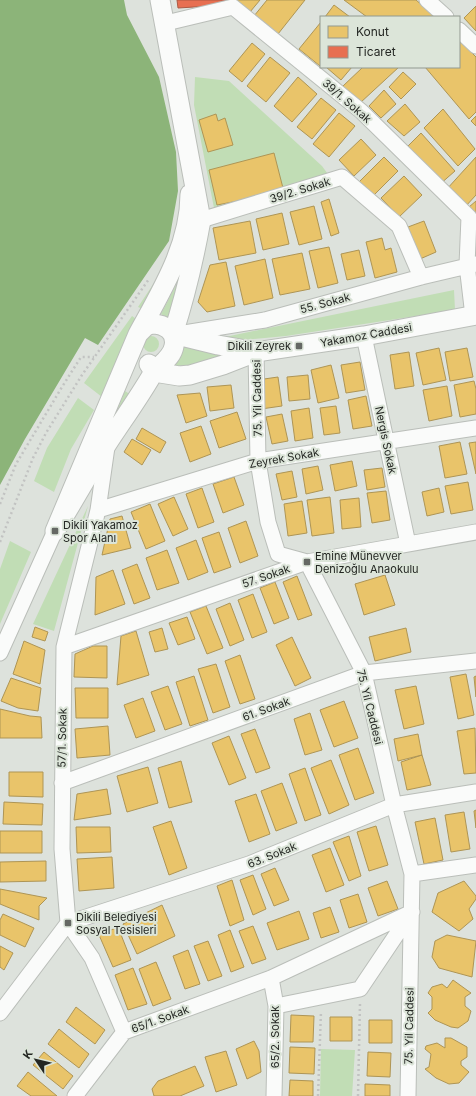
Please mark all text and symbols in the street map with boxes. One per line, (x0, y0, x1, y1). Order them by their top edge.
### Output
legend (320, 16, 460, 68)
text: Konut (356, 24, 389, 39)
text: Ticaret (356, 44, 396, 59)
street label: 39/1. Sokak (320, 76, 374, 126)
street label: 39/2. Sokak (268, 174, 332, 206)
street label: 55. Sokak (298, 290, 352, 316)
street label: Yakamoz Caddesi (319, 320, 413, 350)
place label: Dikili Zeyrek (228, 339, 291, 353)
marker: Dikili Zeyrek (294, 341, 304, 351)
street label: 75. Yil Caddesi (249, 359, 265, 437)
street label: Nergis Sokak (372, 405, 400, 475)
street label: Zeyrek Sokak (248, 445, 320, 471)
place label: Dikili Yakamoz Spor Alanı (63, 518, 138, 545)
marker: Dikili Yakamoz Spor Alanı (50, 526, 60, 536)
place label: Emine Münevver Denizoğlu Anaokulu (315, 549, 419, 576)
marker: Emine Münevver Denizoğlu Anaokulu (302, 557, 312, 567)
street label: 57. Sokak (240, 561, 292, 591)
street label: 75. Yil Caddesi (354, 668, 386, 746)
street label: 61. Sokak (240, 694, 292, 724)
street label: 57/1. Sokak (54, 708, 70, 768)
street label: 63. Sokak (245, 839, 299, 871)
place label: Dikili Belediyesi Sosyal Tesisleri (76, 910, 157, 937)
marker: Dikili Belediyesi Sosyal Tesisleri (63, 918, 73, 928)
street label: 75. Yil Caddesi (401, 987, 417, 1065)
street label: 65/1. Sokak (129, 1002, 191, 1036)
street label: 65/2. Sokak (268, 1006, 282, 1068)
north arrow (16, 1040, 56, 1080)
text: K (20, 1047, 36, 1062)

